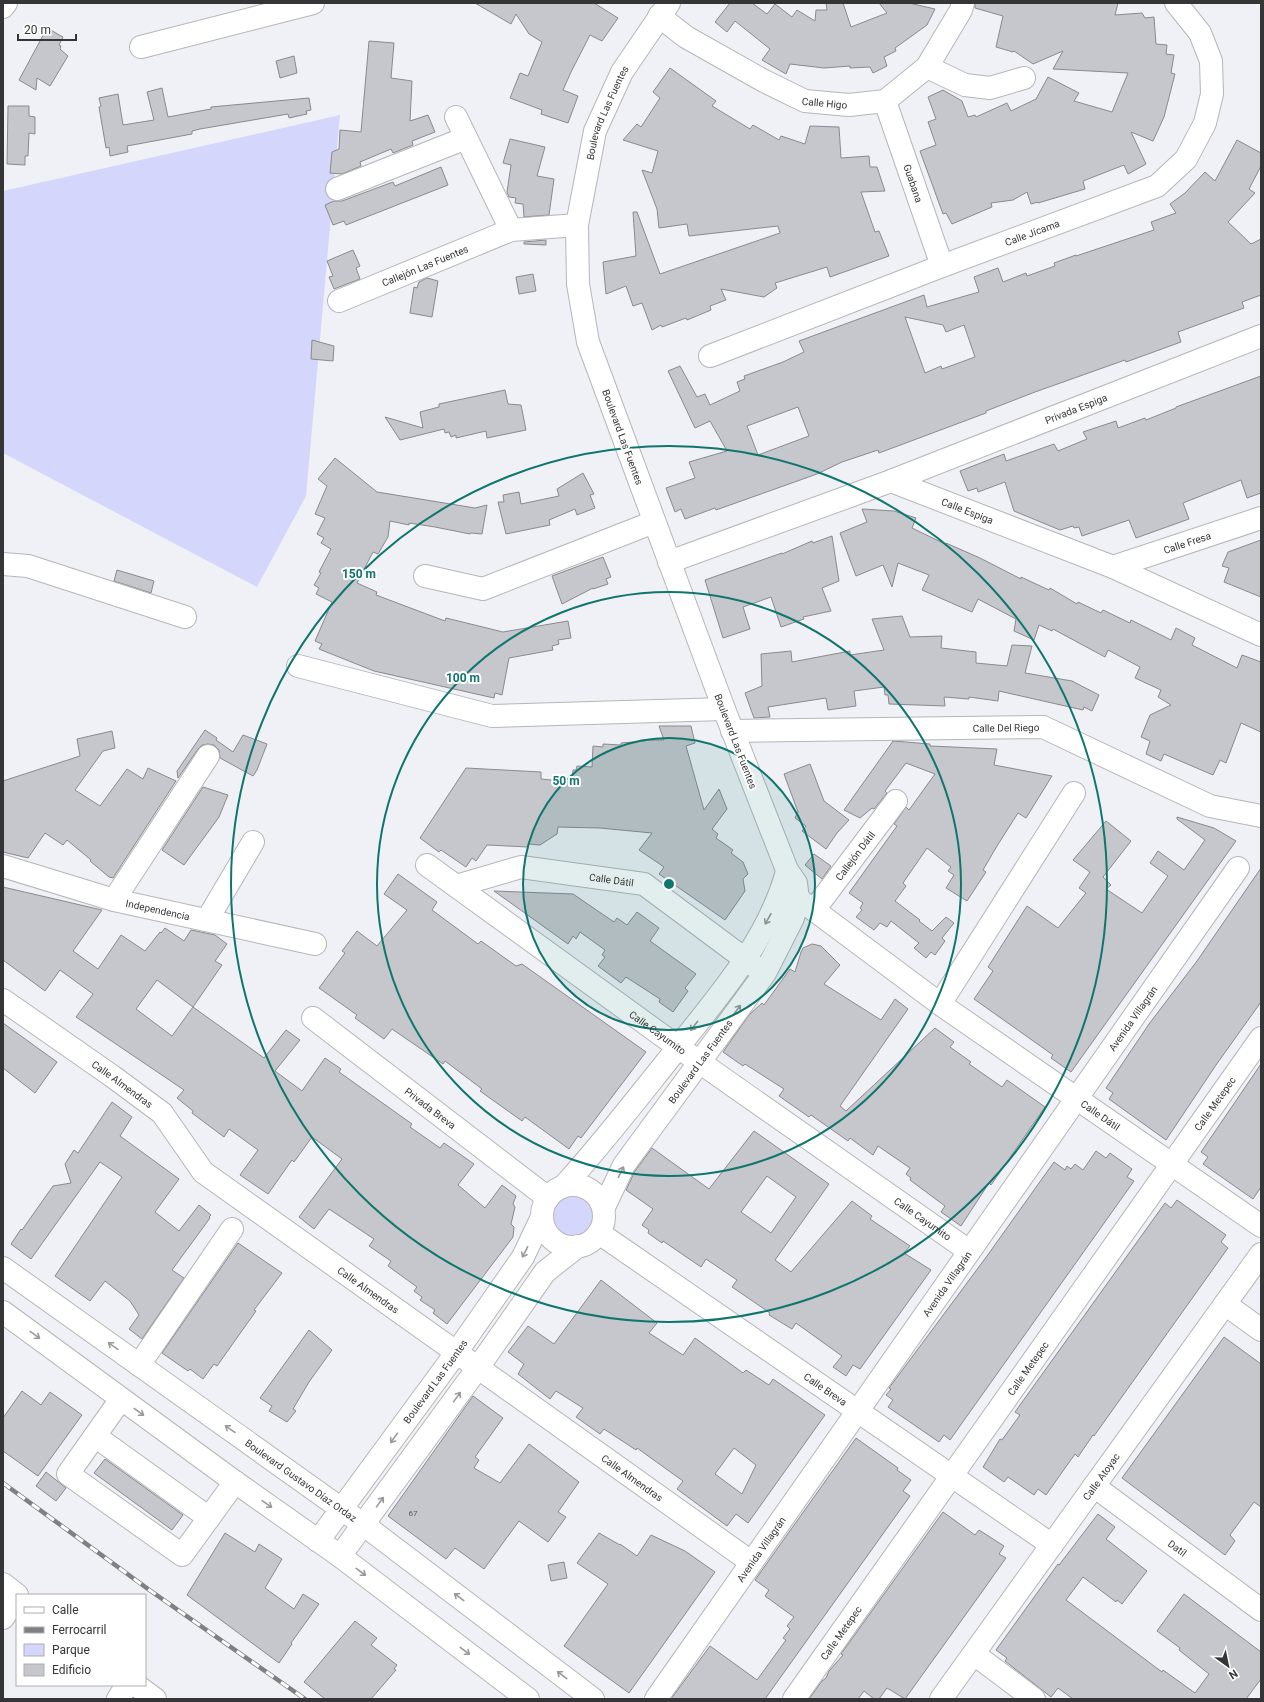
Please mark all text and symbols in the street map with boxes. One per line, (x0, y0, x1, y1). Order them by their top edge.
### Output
scale bar (18, 16, 76, 42)
text: 20 m (24, 23, 51, 37)
street label: Boulevard Las Fuentes (585, 64, 631, 161)
street label: Calle Higo (801, 96, 848, 111)
street label: Guabana (901, 163, 925, 204)
street label: Calle Jícama (1003, 218, 1061, 248)
street label: Callejón Las Fuentes (380, 243, 470, 289)
street label: Boulevard Las Fuentes (600, 388, 645, 486)
street label: Privada Espiga (1043, 392, 1109, 426)
street label: Calle Espiga (940, 496, 995, 526)
street label: Calle Fresa (1162, 530, 1212, 556)
text: 150 m (342, 567, 376, 581)
text: 100 m (446, 671, 480, 685)
street label: Boulevard Las Fuentes (712, 692, 759, 790)
street label: Calle Del Riego (973, 722, 1040, 734)
text: 50 m (552, 774, 580, 788)
street label: Callejón Dátil (833, 829, 877, 883)
street label: Calle Dátil (588, 871, 634, 889)
centre of rings (662, 877, 676, 891)
street label: Independencia (125, 898, 191, 922)
one-way arrow (763, 913, 771, 925)
street label: Avenida Villagrán (1107, 984, 1160, 1053)
one-way arrow (733, 1004, 741, 1015)
street label: Calle Cayumito (627, 1009, 688, 1057)
street label: Boulevard Las Fuentes (666, 1018, 735, 1106)
one-way arrow (690, 1020, 699, 1031)
street label: Calle Almendras (90, 1059, 155, 1110)
street label: Calle Metepec (1192, 1075, 1238, 1133)
street label: Privada Breva (403, 1085, 458, 1131)
street label: Calle Dátil (1079, 1098, 1122, 1133)
one-way arrow (618, 1166, 625, 1178)
street label: Calle Cayumito (892, 1195, 953, 1243)
one-way arrow (521, 1246, 528, 1258)
street label: Avenida Villagrán (921, 1249, 974, 1319)
street label: Calle Almendras (335, 1265, 401, 1316)
one-way arrow (29, 1331, 40, 1339)
street label: Boulevard Las Fuentes (401, 1338, 470, 1426)
street label: Calle Metepec (1005, 1339, 1051, 1398)
one-way arrow (107, 1342, 118, 1350)
street label: Calle Breva (802, 1371, 849, 1408)
one-way arrow (453, 1392, 461, 1403)
one-way arrow (134, 1408, 145, 1416)
one-way arrow (225, 1425, 236, 1434)
one-way arrow (389, 1433, 398, 1444)
street label: Boulevard Gustavo Díaz Ordaz (243, 1437, 359, 1524)
street label: Calle Atoyac (1081, 1451, 1122, 1502)
street label: Calle Almendras (599, 1452, 665, 1504)
one-way arrow (376, 1497, 384, 1508)
one-way arrow (261, 1500, 272, 1508)
house number: 67 (409, 1509, 418, 1518)
street label: Avenida Villagrán (735, 1515, 788, 1584)
street label: Datíl (1166, 1538, 1189, 1559)
one-way arrow (356, 1568, 367, 1576)
one-way arrow (453, 1593, 464, 1601)
legend (16, 1594, 146, 1686)
text: Calle (52, 1603, 79, 1617)
street label: Calle Metepec (818, 1604, 864, 1662)
text: Ferrocarril (52, 1623, 107, 1637)
text: Parque (52, 1643, 90, 1657)
one-way arrow (459, 1646, 470, 1655)
north arrow (1208, 1646, 1248, 1686)
text: Edificio (52, 1663, 91, 1677)
text: N (1226, 1666, 1240, 1682)
one-way arrow (557, 1671, 568, 1680)

